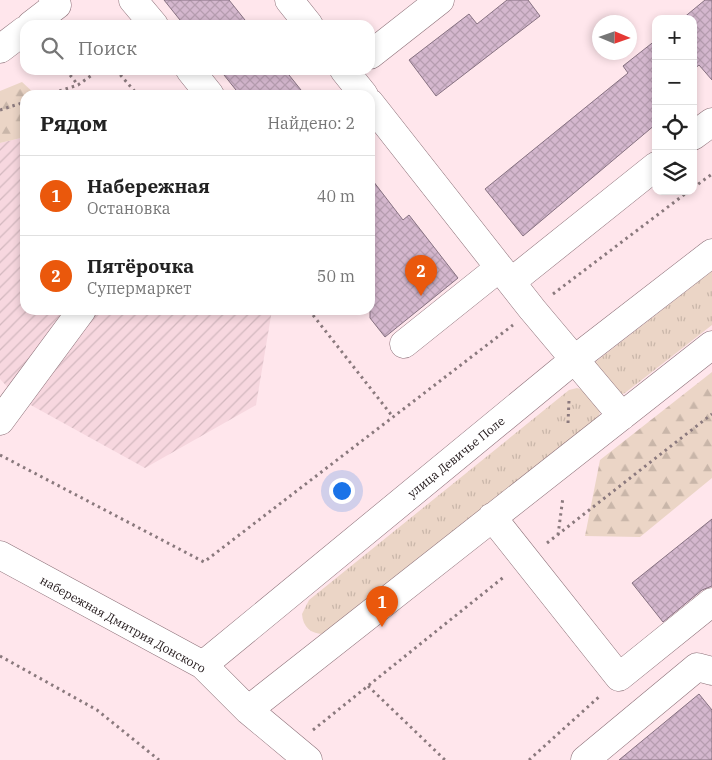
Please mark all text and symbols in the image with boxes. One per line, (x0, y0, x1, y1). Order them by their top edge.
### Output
north arrow (592, 15, 637, 60)
map controls (652, 15, 697, 195)
button: + (652, 15, 697, 60)
search box (20, 20, 375, 75)
icon: search (38, 34, 66, 62)
text: Поиск (78, 36, 137, 60)
button: − (652, 60, 697, 105)
button: locate (652, 105, 697, 150)
text: Рядом (40, 109, 108, 137)
text: Найдено: 2 (267, 113, 355, 133)
button: layers (652, 150, 697, 195)
text: Набережная (87, 174, 210, 198)
text: 1 (51, 186, 61, 206)
text: 40 m (317, 186, 355, 206)
text: Остановка (87, 198, 170, 218)
text: Пятёрочка (87, 254, 194, 278)
pin: 2 (405, 255, 437, 296)
text: 2 (51, 266, 61, 286)
text: 50 m (317, 266, 355, 286)
text: Супермаркет (87, 278, 192, 298)
street label: улица Девичье Поле (404, 413, 508, 501)
your location (329, 478, 355, 504)
street label: набережная Дмитрия Донского (38, 572, 209, 676)
pin: 1 (366, 586, 398, 627)

